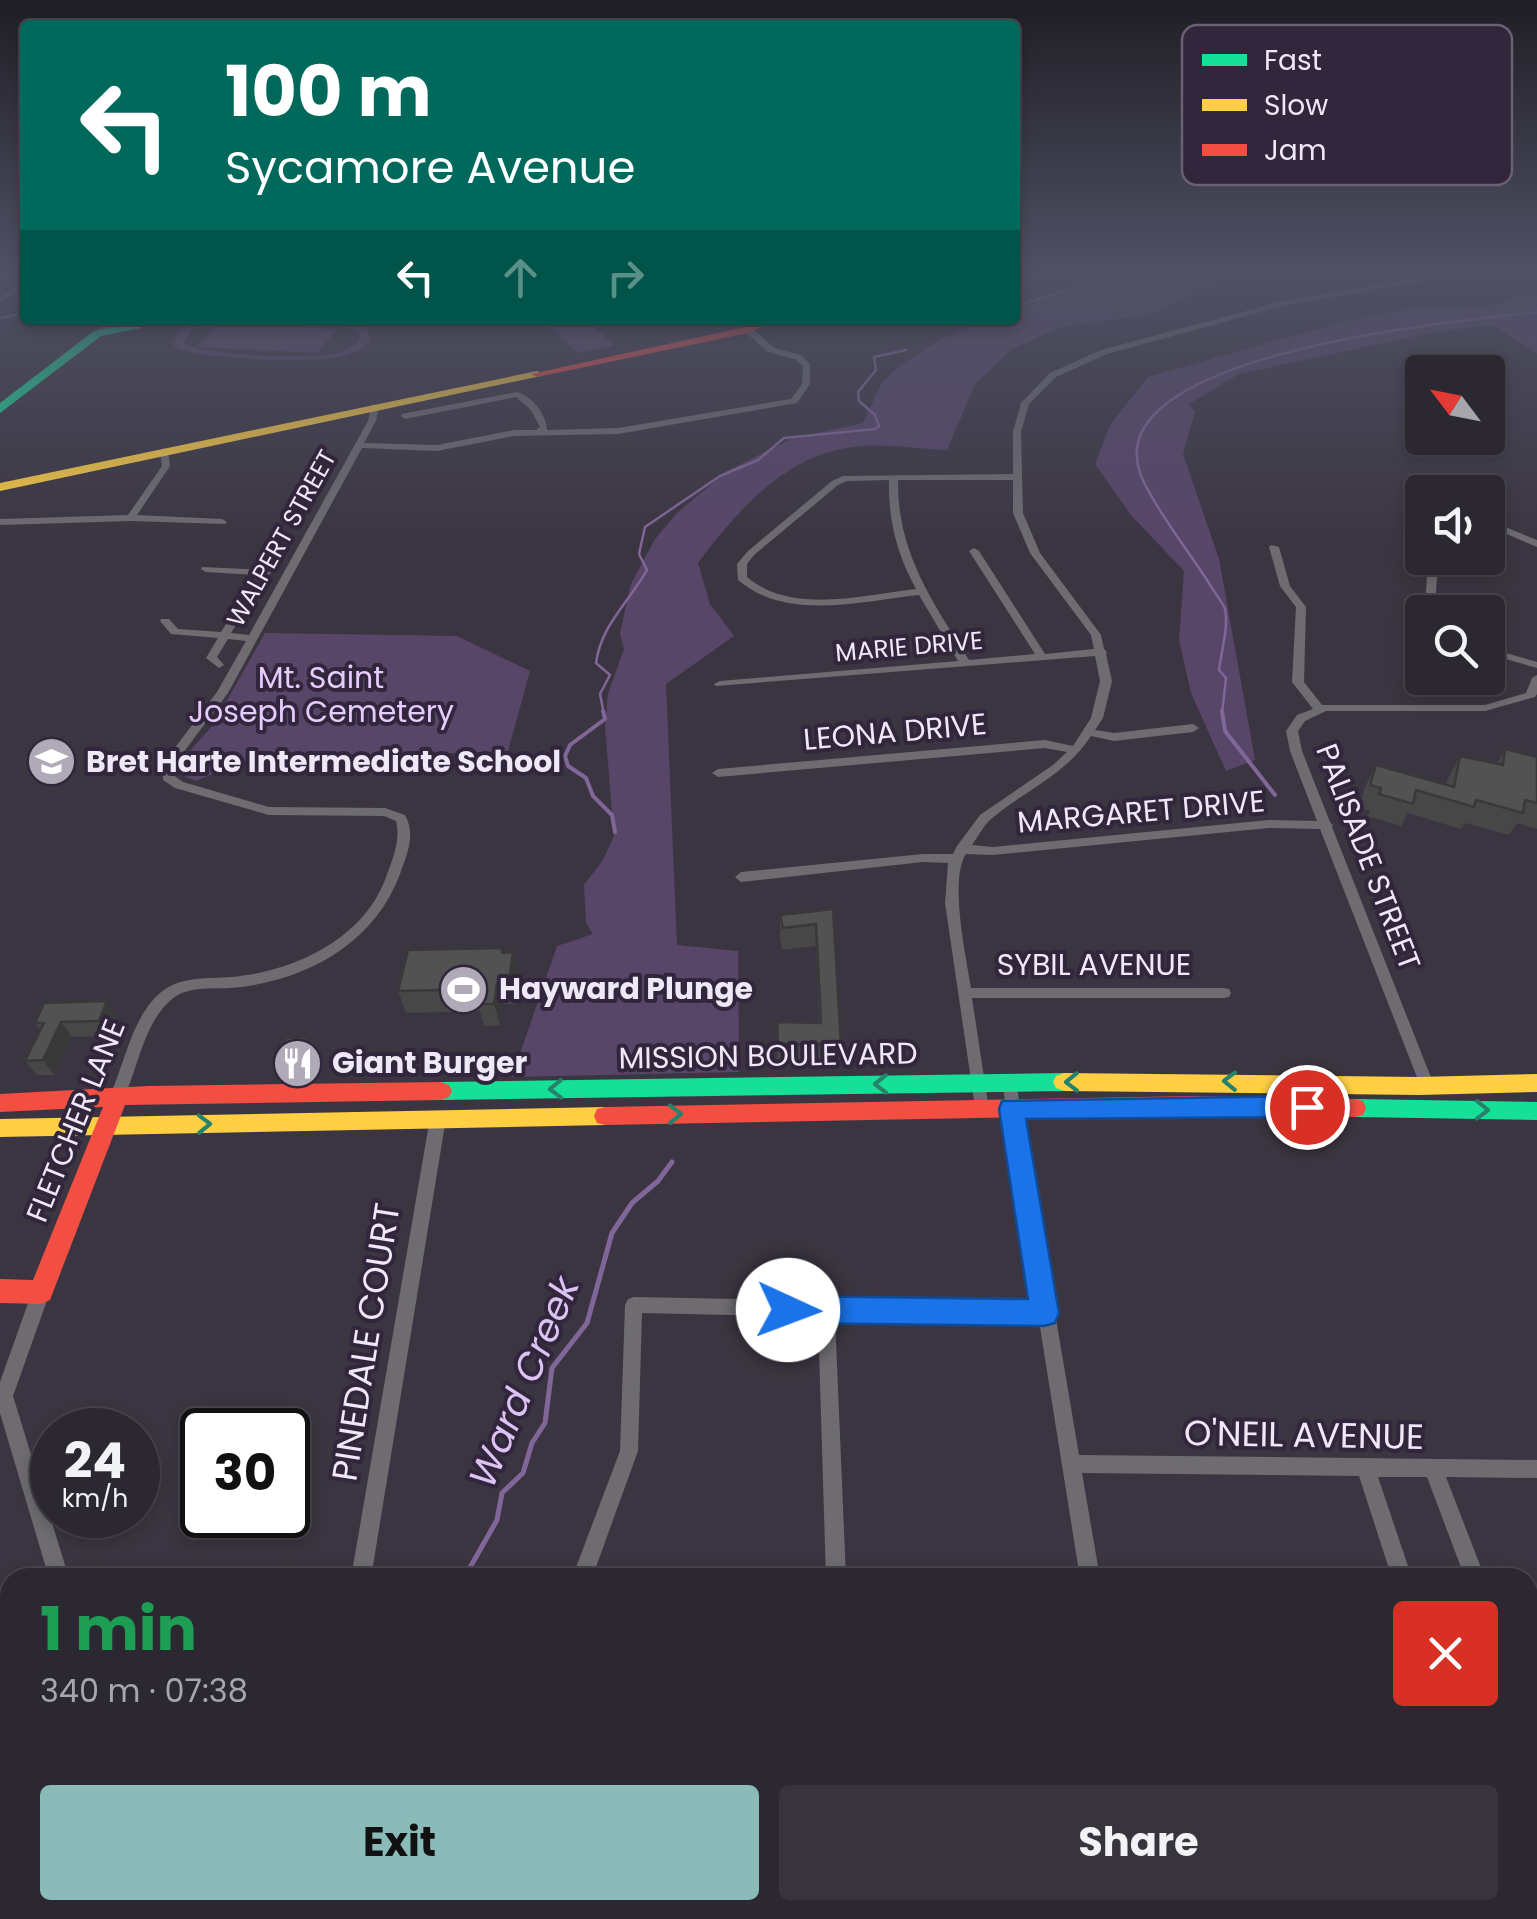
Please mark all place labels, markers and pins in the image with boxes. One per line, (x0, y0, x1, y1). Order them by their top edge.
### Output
school or university icon: Bret Harte Intermediate School (25, 736, 77, 788)
place label: Bret Harte Intermediate School (86, 740, 561, 783)
sports icon: Hayward Plunge (438, 963, 490, 1015)
place label: Hayward Plunge (499, 967, 753, 1010)
restaurant icon: Giant Burger (271, 1037, 323, 1089)
place label: Giant Burger (332, 1041, 528, 1084)
pin (1265, 1065, 1350, 1150)

